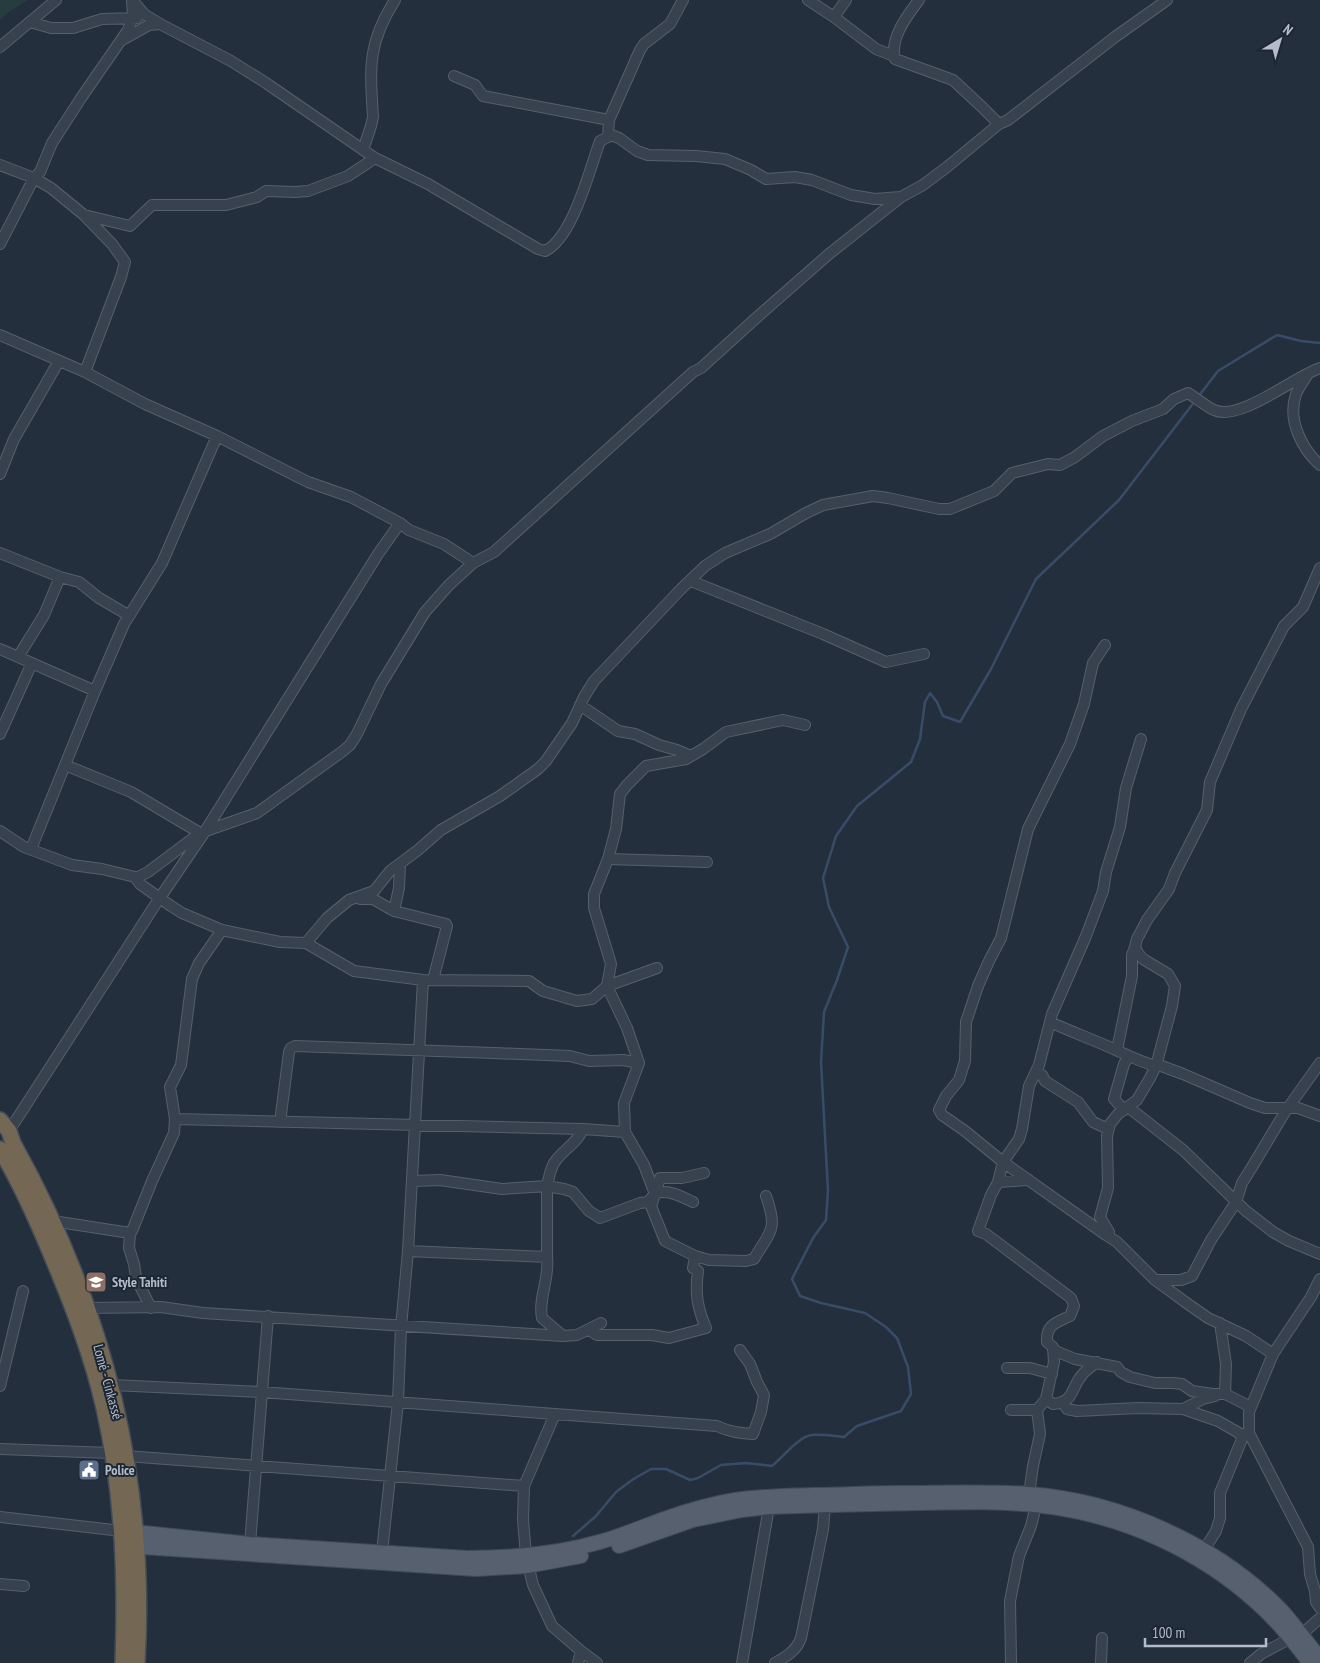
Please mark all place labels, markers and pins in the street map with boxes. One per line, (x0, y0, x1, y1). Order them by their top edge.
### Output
school or university icon: Style Tahiti (84, 1270, 108, 1294)
place label: Style Tahiti (112, 1273, 167, 1291)
public building icon: Police (77, 1458, 101, 1482)
place label: Police (105, 1461, 135, 1479)

